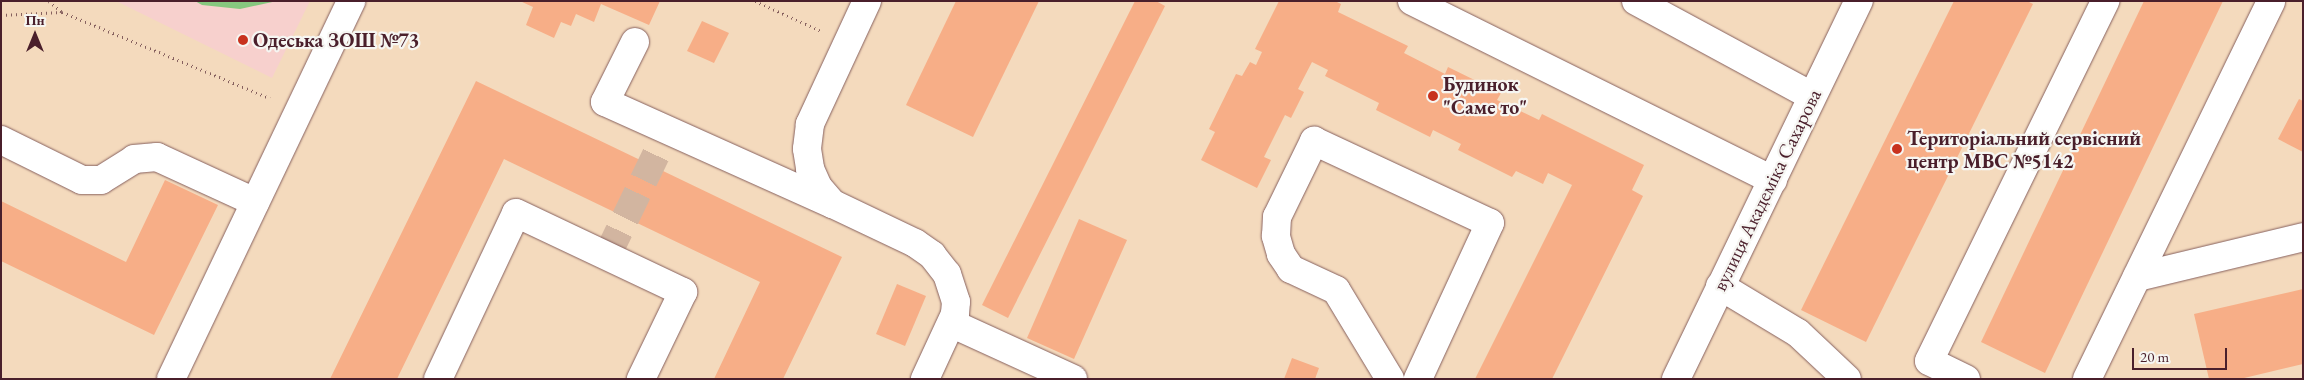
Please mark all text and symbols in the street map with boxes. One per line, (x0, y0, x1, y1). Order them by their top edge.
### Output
north arrow (10, 10, 60, 60)
text: Пн (25, 11, 45, 29)
place label: Одеська ЗОШ №73 (253, 28, 419, 52)
marker: Одеська ЗОШ №73 (237, 34, 249, 46)
place label: Будинок "Саме то" (1443, 72, 1527, 119)
street label: вулиця Академіка Сахарова (1708, 85, 1826, 295)
marker: Будинок "Саме то" (1427, 90, 1439, 102)
place label: Територіальний сервісний центр МВС №5142 (1907, 126, 2141, 173)
marker: Територіальний сервісний центр МВС №5142 (1891, 143, 1903, 155)
scale bar (2134, 338, 2229, 370)
text: 20 m (2140, 347, 2169, 366)

